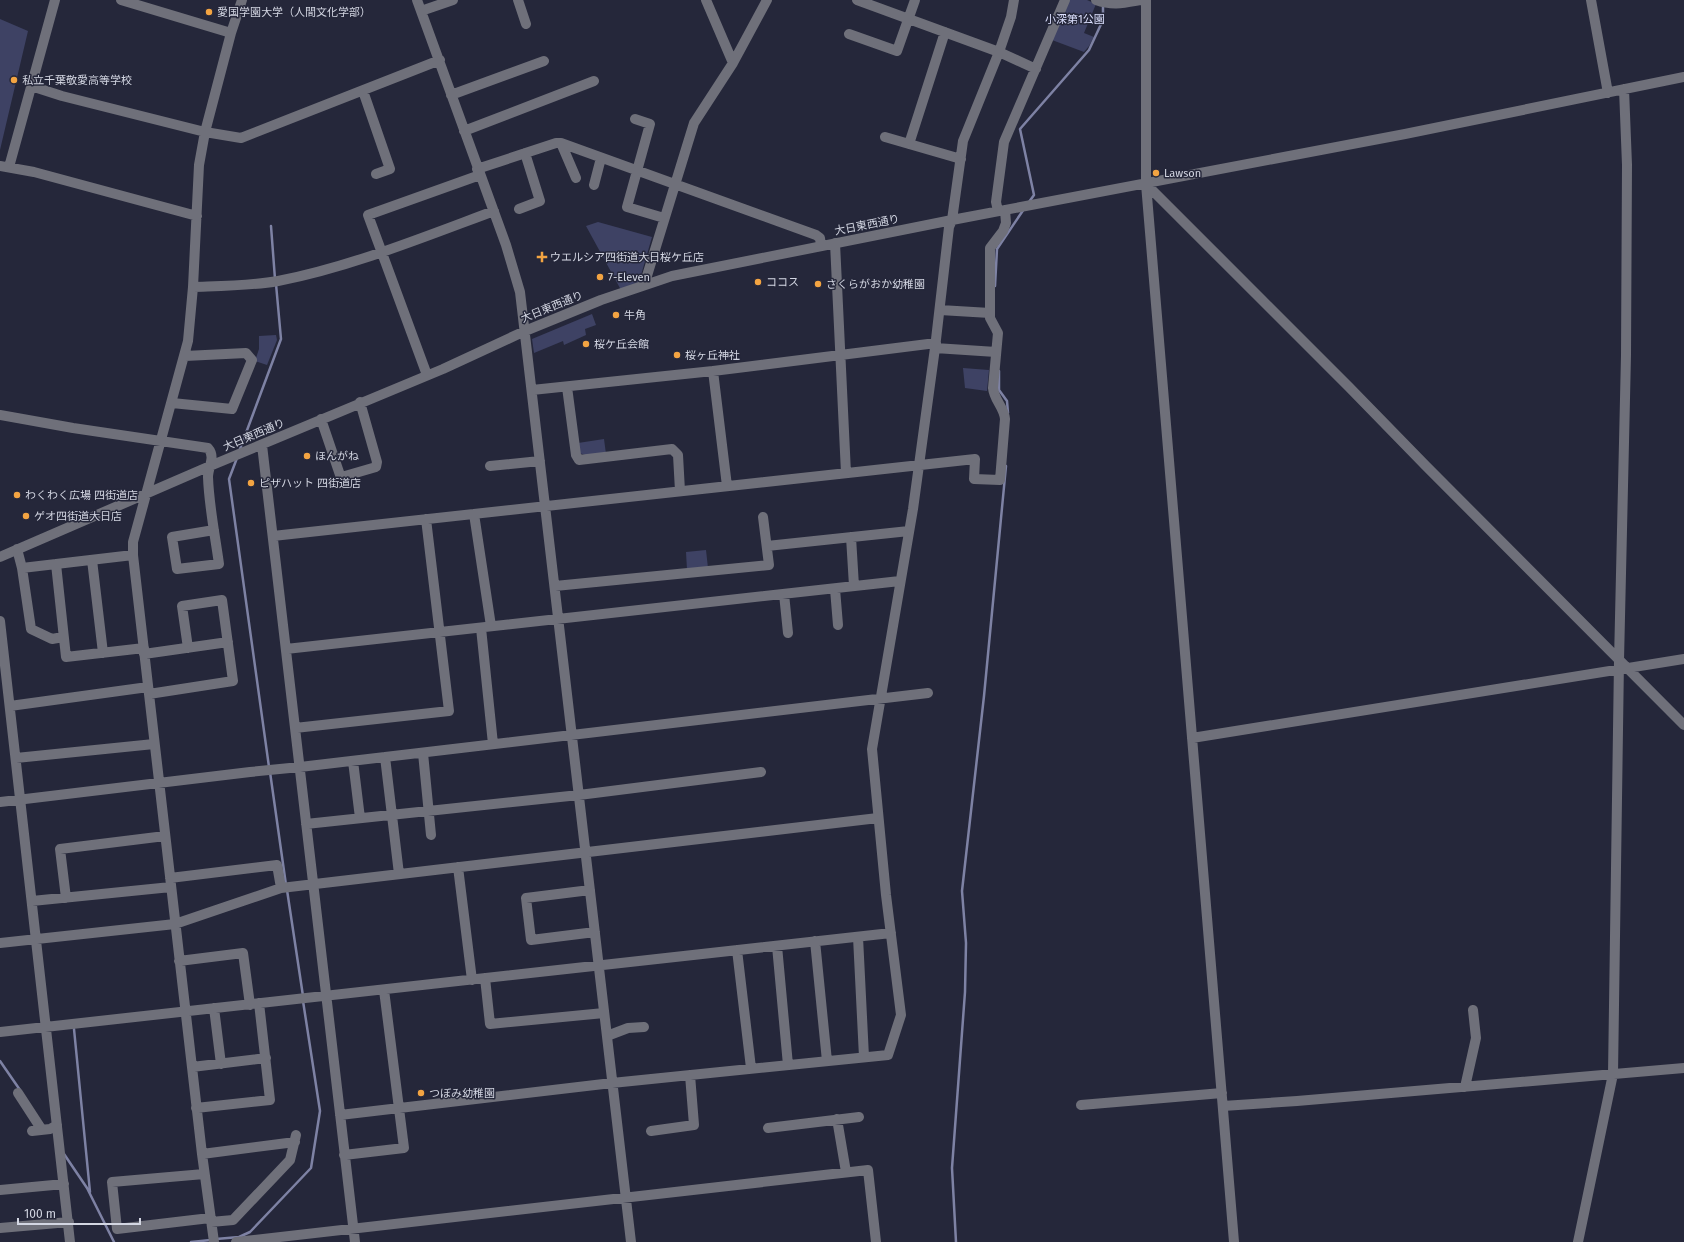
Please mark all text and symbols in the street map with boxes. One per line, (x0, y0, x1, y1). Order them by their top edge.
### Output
place label: 愛国学園大学（人間文化学部） (217, 6, 371, 19)
marker: 愛国学園大学（人間文化学部） (204, 7, 214, 17)
park label: 小深第1公園 (1045, 13, 1105, 26)
place label: 私立千葉敬愛高等学校 (22, 74, 132, 87)
marker: 私立千葉敬愛高等学校 (9, 75, 19, 85)
place label: Lawson (1164, 167, 1201, 180)
marker: Lawson (1151, 168, 1161, 178)
street label: 大日東西通り (833, 212, 901, 238)
place label: ウエルシア四街道大日桜ケ丘店 (550, 251, 704, 264)
marker: ウエルシア四街道大日桜ケ丘店 (537, 252, 547, 262)
place label: 7-Eleven (608, 271, 650, 284)
marker: 7-Eleven (595, 272, 605, 282)
place label: ココス (766, 276, 799, 289)
marker: ココス (753, 277, 763, 287)
place label: さくらがおか幼稚園 (826, 278, 925, 291)
marker: さくらがおか幼稚園 (813, 279, 823, 289)
street label: 大日東西通り (519, 289, 585, 325)
place label: 牛角 (624, 309, 646, 322)
marker: 牛角 (611, 310, 621, 320)
place label: 桜ケ丘会館 (594, 338, 649, 351)
marker: 桜ケ丘会館 (581, 339, 591, 349)
place label: 桜ヶ丘神社 (685, 349, 740, 362)
marker: 桜ヶ丘神社 (672, 350, 682, 360)
street label: 大日東西通り (221, 416, 287, 454)
place label: ほんがね (315, 450, 359, 463)
marker: ほんがね (302, 451, 312, 461)
place label: ピザハット 四街道店 (259, 477, 361, 490)
marker: ピザハット 四街道店 (246, 478, 256, 488)
place label: わくわく広場 四街道店 (25, 489, 138, 502)
marker: わくわく広場 四街道店 (12, 490, 22, 500)
place label: ゲオ四街道大日店 (34, 510, 122, 523)
marker: ゲオ四街道大日店 (21, 511, 31, 521)
place label: つぼみ幼稚園 (429, 1087, 495, 1100)
marker: つぼみ幼稚園 (416, 1088, 426, 1098)
scale bar (18, 1200, 140, 1226)
text: 100 m (24, 1207, 56, 1221)

